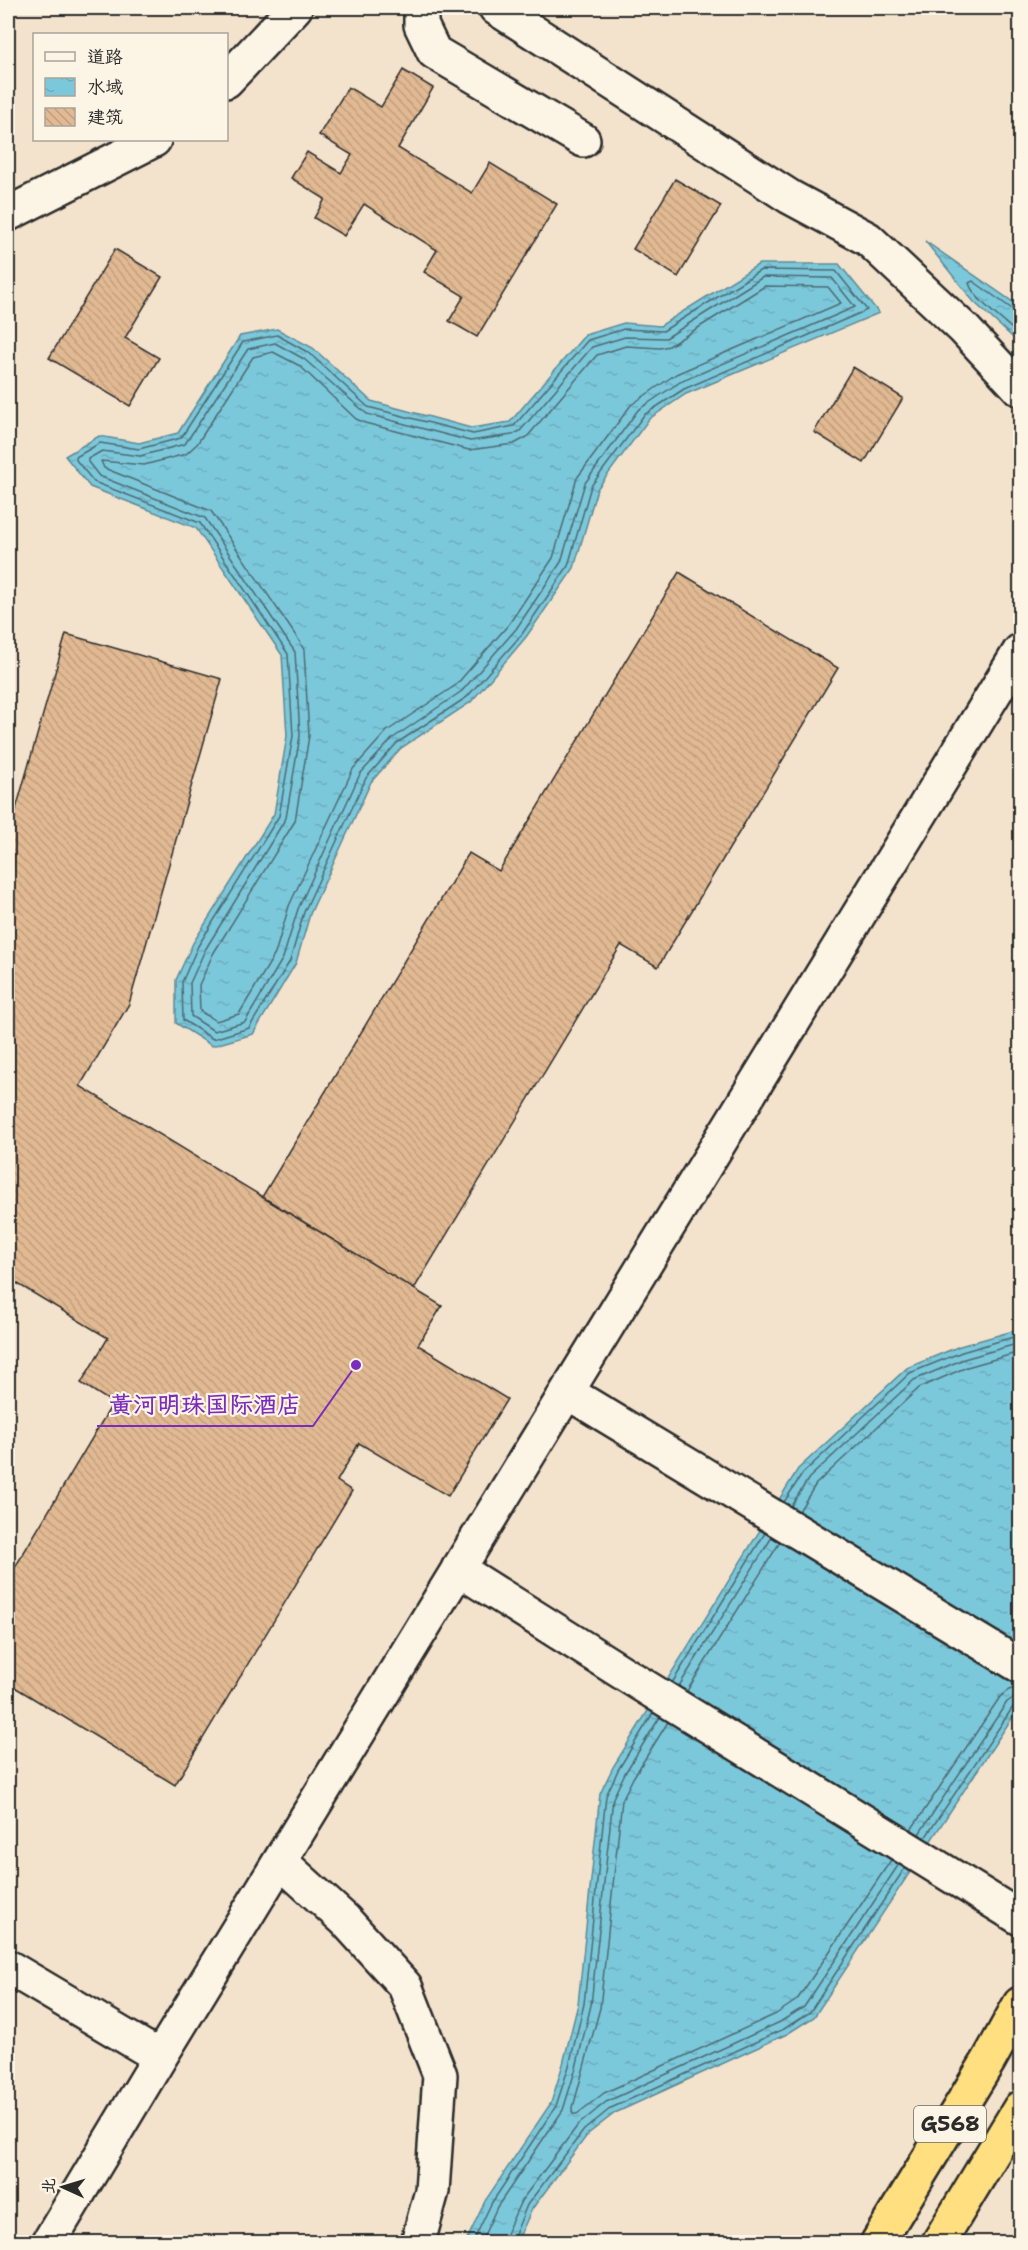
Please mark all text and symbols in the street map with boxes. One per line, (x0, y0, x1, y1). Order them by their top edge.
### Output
legend (33, 33, 228, 141)
text: 道路 (87, 45, 123, 69)
text: 水域 (87, 75, 123, 99)
text: 建筑 (87, 105, 123, 129)
callout: 黄河明珠国际酒店 (97, 1384, 313, 1426)
text: 黄河明珠国际酒店 (109, 1389, 301, 1421)
road number: G568 (914, 2106, 986, 2142)
north arrow (33, 2157, 93, 2217)
text: 北 (38, 2177, 60, 2195)

